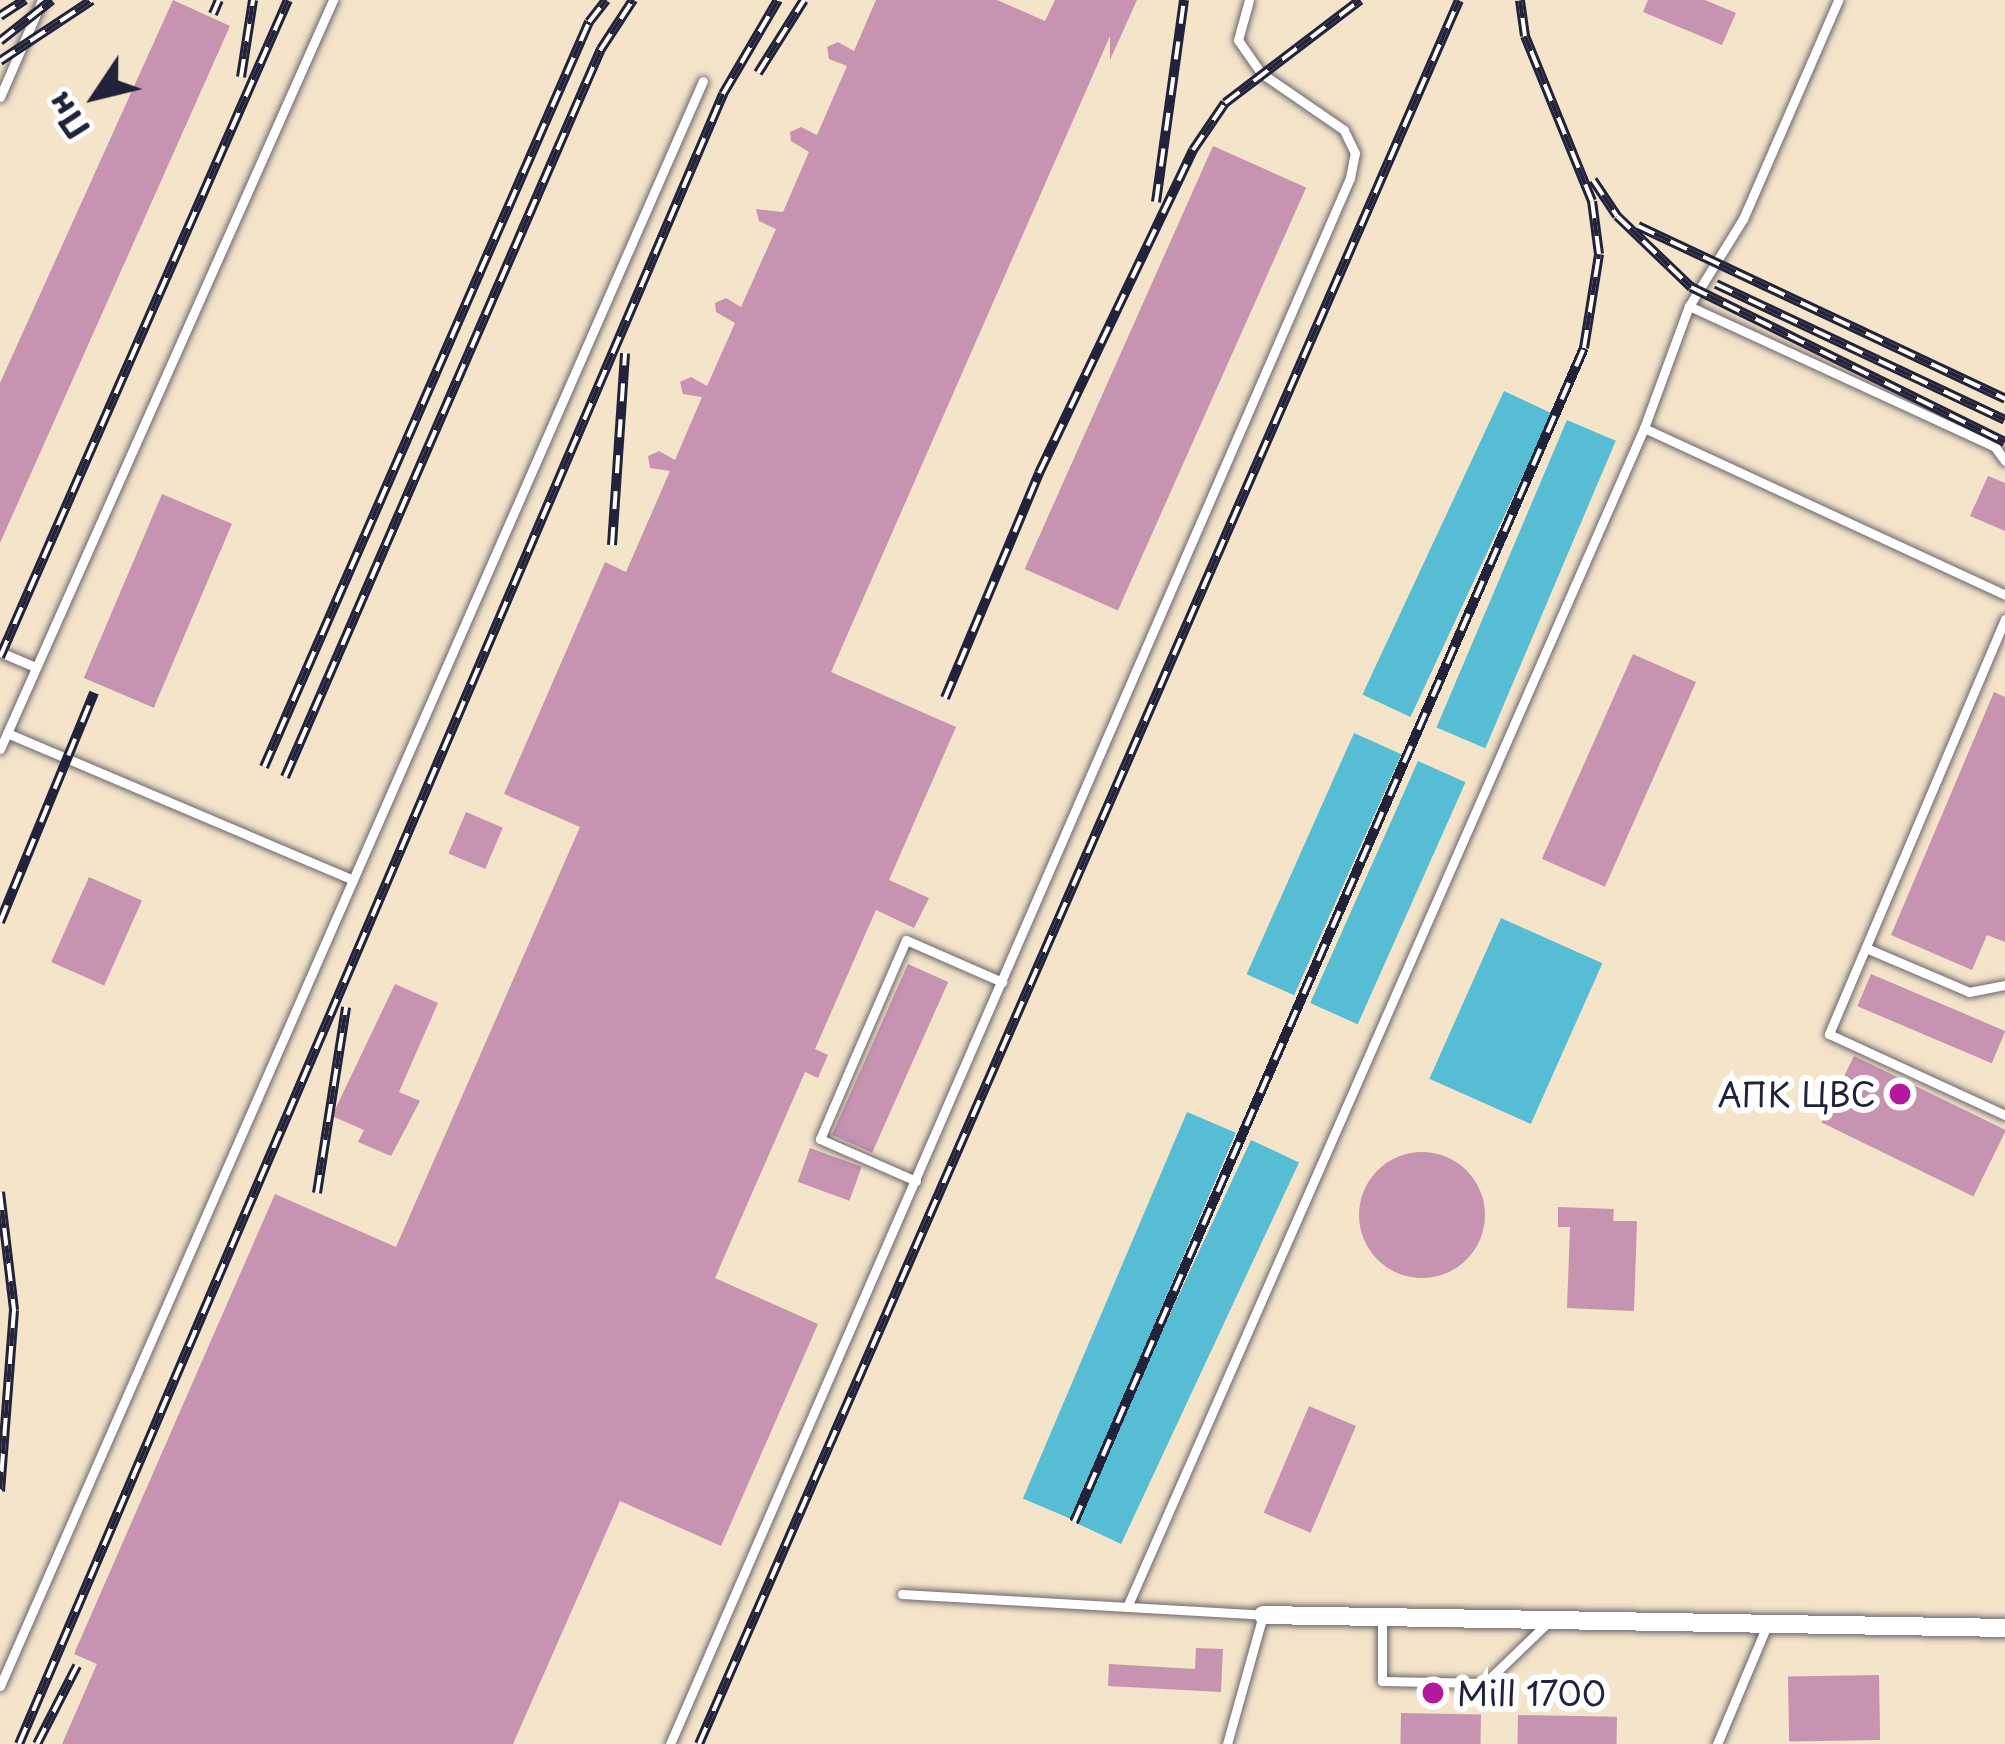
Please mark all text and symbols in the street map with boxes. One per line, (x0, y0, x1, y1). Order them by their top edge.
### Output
north arrow (36, 36, 156, 156)
text: Пн (32, 83, 101, 151)
place label: АПК ЦВС (1717, 1074, 1876, 1114)
marker: АПК ЦВС (1887, 1081, 1913, 1107)
place label: Mill 1700 (1457, 1673, 1606, 1713)
marker: Mill 1700 (1420, 1680, 1446, 1706)

